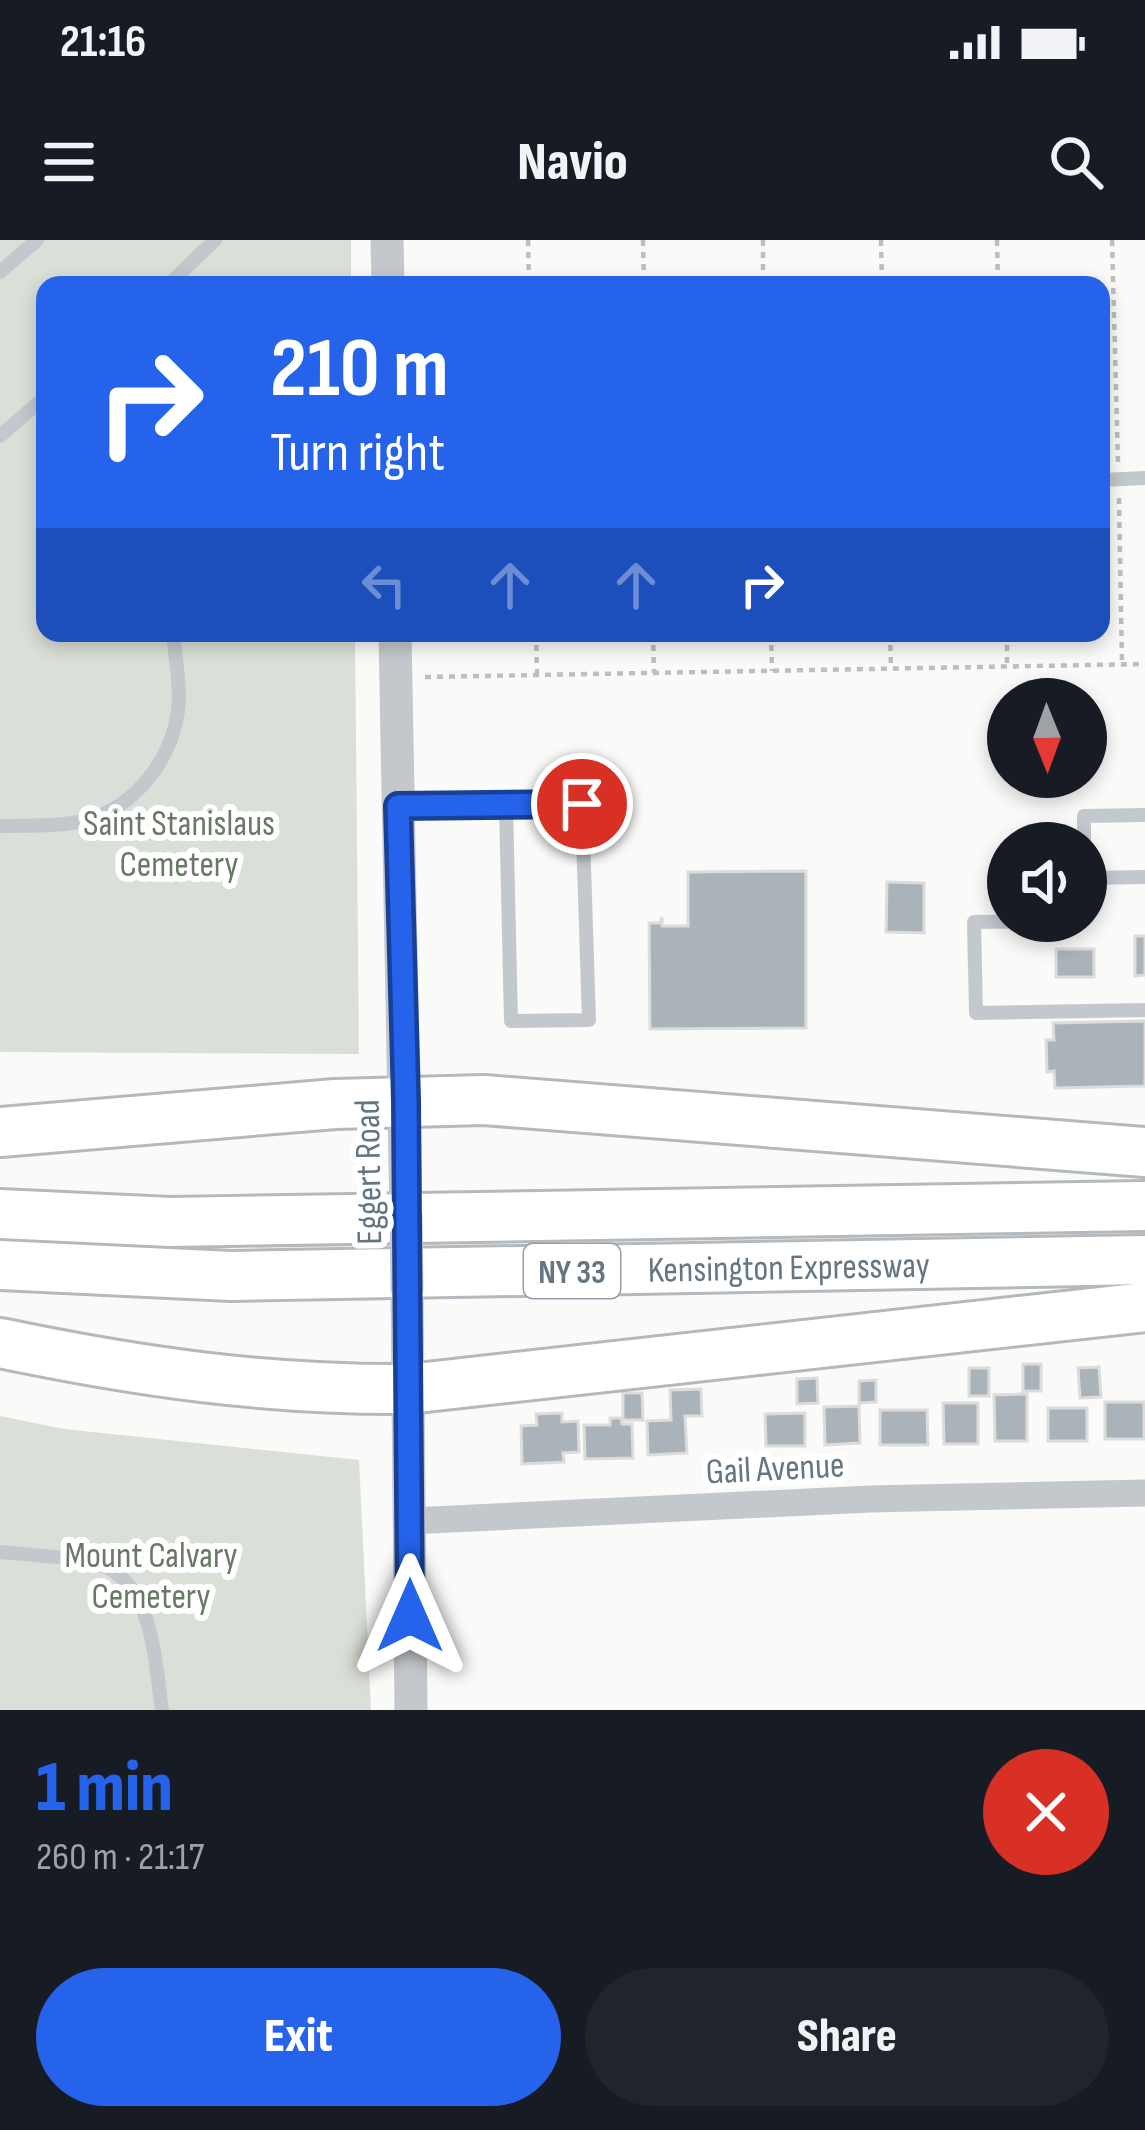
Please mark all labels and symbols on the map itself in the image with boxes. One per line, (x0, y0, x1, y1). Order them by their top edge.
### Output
north arrow (987, 678, 1107, 798)
pin (531, 753, 633, 855)
park label: Saint Stanislaus Cemetery (83, 803, 275, 887)
street label: Eggert Road (347, 1099, 392, 1245)
road number: NY 33 (524, 1244, 620, 1298)
street label: Kensington Expressway (647, 1245, 930, 1293)
street label: Gail Avenue (705, 1444, 846, 1495)
park label: Mount Calvary Cemetery (65, 1535, 238, 1619)
position arrow (347, 1553, 473, 1679)

